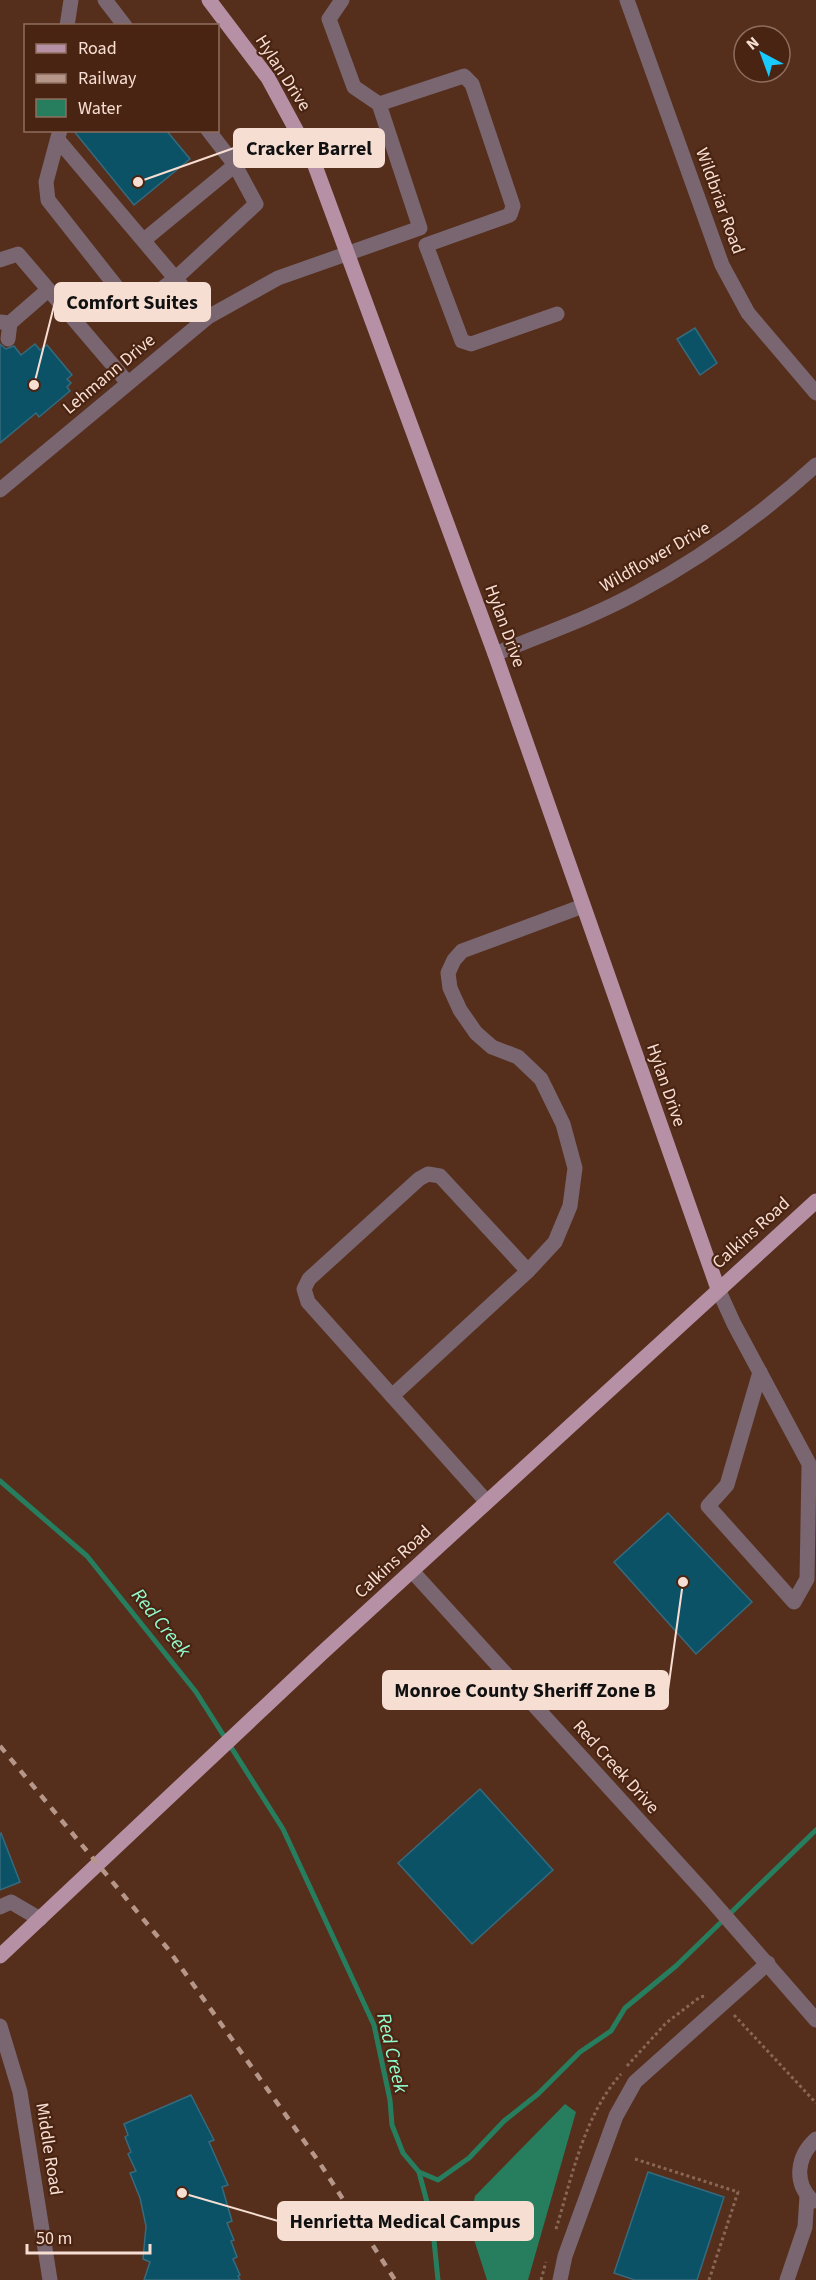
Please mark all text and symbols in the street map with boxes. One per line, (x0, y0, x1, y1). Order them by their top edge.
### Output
legend (24, 24, 219, 132)
north arrow (732, 24, 792, 84)
street label: Hylan Drive (249, 30, 317, 116)
text: N (742, 32, 764, 55)
text: Road (78, 36, 117, 61)
text: Railway (78, 66, 137, 91)
text: Water (78, 96, 122, 121)
callout: Cracker Barrel (234, 129, 384, 167)
text: Cracker Barrel (246, 135, 372, 163)
street label: Wildbriar Road (689, 144, 751, 258)
callout: Comfort Suites (55, 283, 210, 321)
text: Comfort Suites (66, 289, 198, 317)
street label: Lehmann Drive (57, 328, 161, 420)
street label: Wildflower Drive (595, 515, 715, 599)
street label: Hylan Drive (479, 581, 532, 671)
street label: Hylan Drive (640, 1040, 692, 1130)
street label: Calkins Road (707, 1191, 795, 1275)
street label: Calkins Road (349, 1520, 437, 1604)
water label: Red Creek (124, 1582, 198, 1664)
callout: Monroe County Sheriff Zone B (383, 1671, 668, 1709)
text: Monroe County Sheriff Zone B (394, 1677, 656, 1705)
street label: Red Creek Drive (567, 1715, 665, 1819)
water label: Red Creek (369, 2010, 415, 2096)
street label: Middle Road (29, 2101, 69, 2197)
callout: Henrietta Medical Campus (278, 2202, 533, 2240)
text: Henrietta Medical Campus (290, 2208, 521, 2236)
scale bar (27, 2217, 150, 2255)
text: 50 m (36, 2226, 72, 2251)

